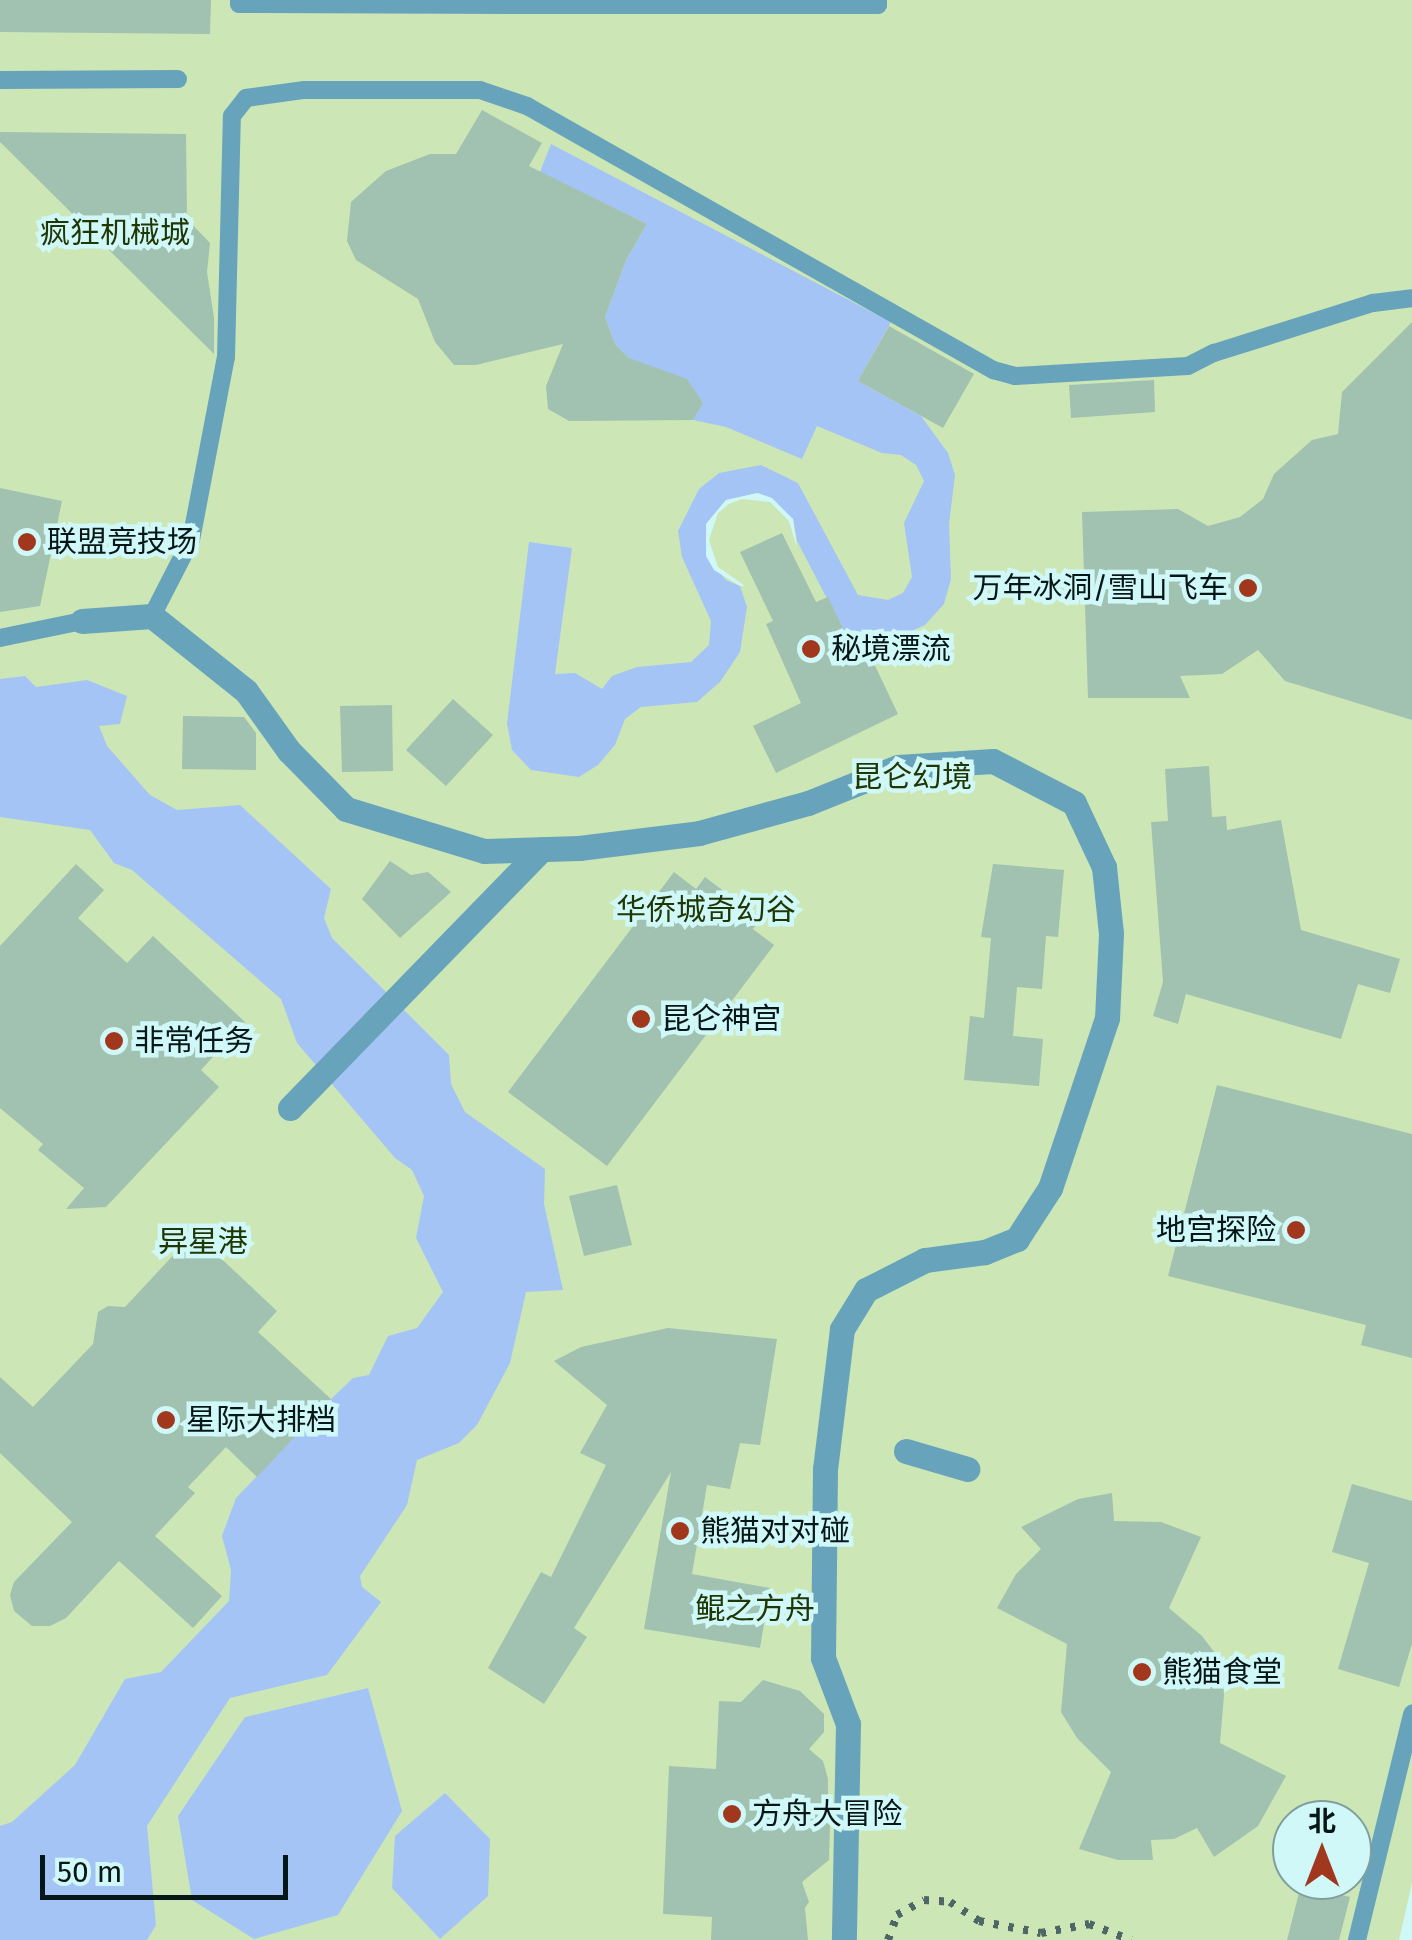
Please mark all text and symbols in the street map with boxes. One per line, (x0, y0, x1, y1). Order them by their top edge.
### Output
park label: 疯狂机械城 (40, 215, 190, 251)
place label: 联盟竞技场 (47, 524, 197, 560)
marker: 联盟竞技场 (16, 531, 38, 553)
place label: 万年冰洞/雪山飞车 (972, 570, 1228, 606)
marker: 万年冰洞/雪山飞车 (1237, 577, 1259, 599)
place label: 秘境漂流 (831, 631, 951, 667)
marker: 秘境漂流 (800, 638, 822, 660)
park label: 昆仑幻境 (852, 759, 972, 795)
park label: 华侨城奇幻谷 (616, 892, 796, 928)
place label: 昆仑神宫 (661, 1001, 781, 1037)
marker: 昆仑神宫 (630, 1008, 652, 1030)
place label: 非常任务 (134, 1023, 254, 1059)
marker: 非常任务 (103, 1030, 125, 1052)
place label: 地宫探险 (1156, 1212, 1276, 1248)
marker: 地宫探险 (1285, 1219, 1307, 1241)
park label: 异星港 (158, 1224, 248, 1260)
place label: 星际大排档 (186, 1402, 336, 1438)
marker: 星际大排档 (155, 1409, 177, 1431)
place label: 熊猫对对碰 (700, 1513, 850, 1549)
marker: 熊猫对对碰 (669, 1520, 691, 1542)
park label: 鲲之方舟 (695, 1591, 815, 1627)
place label: 熊猫食堂 (1162, 1654, 1282, 1690)
marker: 熊猫食堂 (1131, 1661, 1153, 1683)
place label: 方舟大冒险 (752, 1796, 902, 1832)
north arrow (1272, 1800, 1372, 1900)
marker: 方舟大冒险 (721, 1803, 743, 1825)
text: 北 (1308, 1805, 1336, 1838)
scale bar (45, 1835, 292, 1897)
text: 50 m (57, 1854, 122, 1890)

